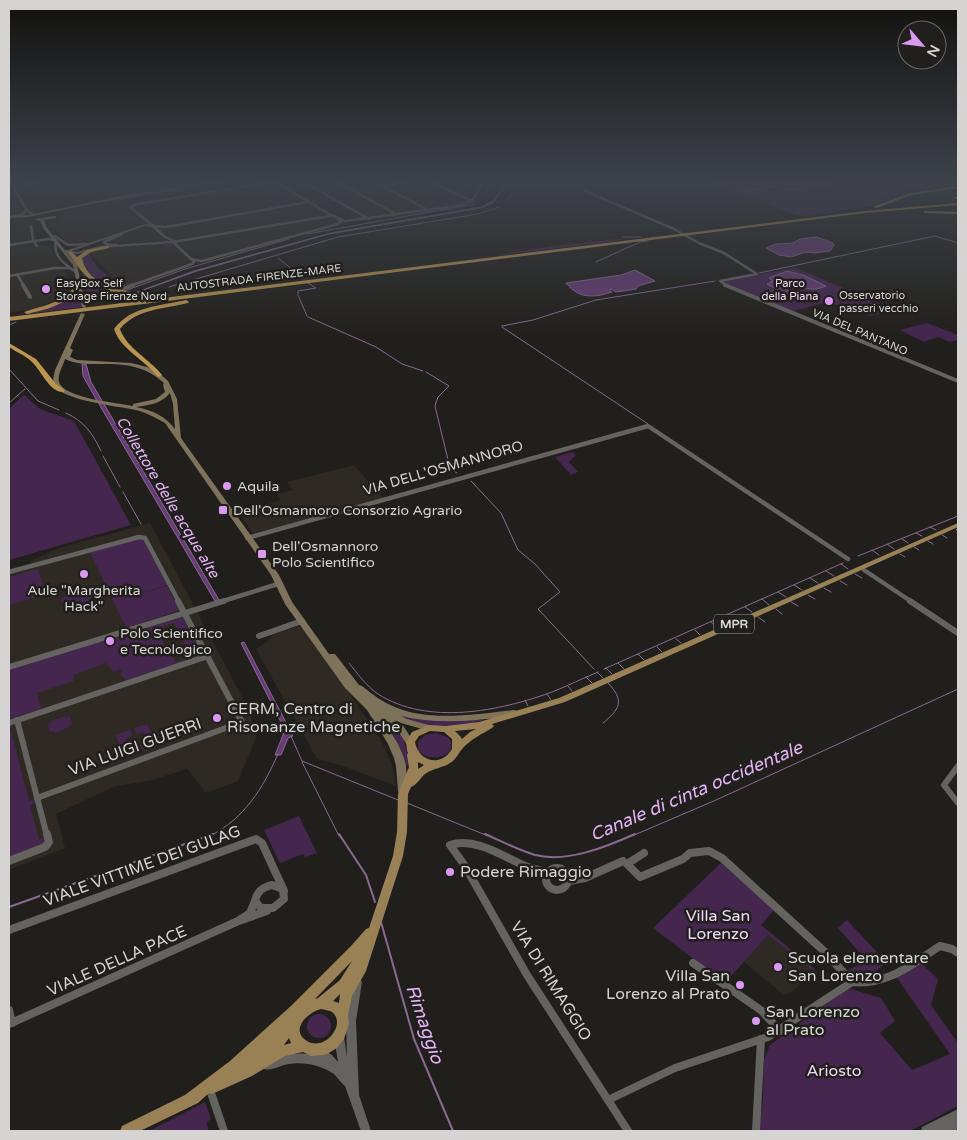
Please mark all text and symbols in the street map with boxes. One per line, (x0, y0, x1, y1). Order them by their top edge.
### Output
north arrow (897, 20, 947, 70)
text: N (923, 42, 943, 60)
street label: AUTOSTRADA FIRENZE-MARE (176, 261, 342, 295)
place label: EasyBox Self Storage Firenze Nord (56, 277, 167, 303)
park label: Parco della Piana (762, 277, 818, 303)
marker: EasyBox Self Storage Firenze Nord (40, 283, 52, 295)
place label: Osservatorio passeri vecchio (839, 289, 919, 315)
marker: Osservatorio passeri vecchio (823, 295, 835, 307)
street label: VIA DEL PANTANO (810, 306, 910, 358)
water label: Collettore delle acque alte (113, 413, 224, 582)
street label: VIA DELL'OSMANNORO (361, 437, 525, 499)
place label: Aquila (237, 478, 279, 495)
marker: Aquila (221, 480, 233, 492)
place label: Dell'Osmannoro Consorzio Agrario (233, 502, 462, 519)
marker: Dell'Osmannoro Consorzio Agrario (217, 504, 229, 516)
place label: Dell'Osmannoro Polo Scientifico (272, 538, 378, 571)
marker: Dell'Osmannoro Polo Scientifico (256, 548, 268, 560)
marker: Aule "Margherita Hack" (78, 568, 90, 580)
place label: Aule "Margherita Hack" (27, 582, 141, 615)
road number: MPR (714, 614, 754, 634)
place label: Polo Scientifico e Tecnologico (120, 625, 223, 658)
marker: Polo Scientifico e Tecnologico (104, 635, 116, 647)
place label: CERM, Centro di Risonanze Magnetiche (227, 699, 400, 737)
marker: CERM, Centro di Risonanze Magnetiche (211, 712, 223, 724)
street label: VIA LUIGI GUERRI (66, 714, 204, 780)
water label: Canale di cinta occidentale (586, 736, 806, 846)
street label: VIALE VITTIME DEI GULAG (41, 821, 243, 911)
place label: Podere Rimaggio (460, 862, 591, 882)
marker: Podere Rimaggio (444, 866, 456, 878)
park label: Villa San Lorenzo (686, 906, 750, 944)
street label: VIA DI RIMAGGIO (506, 917, 596, 1045)
street label: VIALE DELLA PACE (44, 921, 190, 1001)
place label: Scuola elementare San Lorenzo (788, 948, 928, 986)
marker: Scuola elementare San Lorenzo (772, 961, 784, 973)
place label: Villa San Lorenzo al Prato (606, 966, 730, 1004)
marker: Villa San Lorenzo al Prato (734, 979, 746, 991)
water label: Rimaggio (401, 982, 449, 1067)
place label: San Lorenzo al Prato (766, 1002, 860, 1040)
marker: San Lorenzo al Prato (750, 1015, 762, 1027)
park label: Ariosto (806, 1061, 862, 1081)

